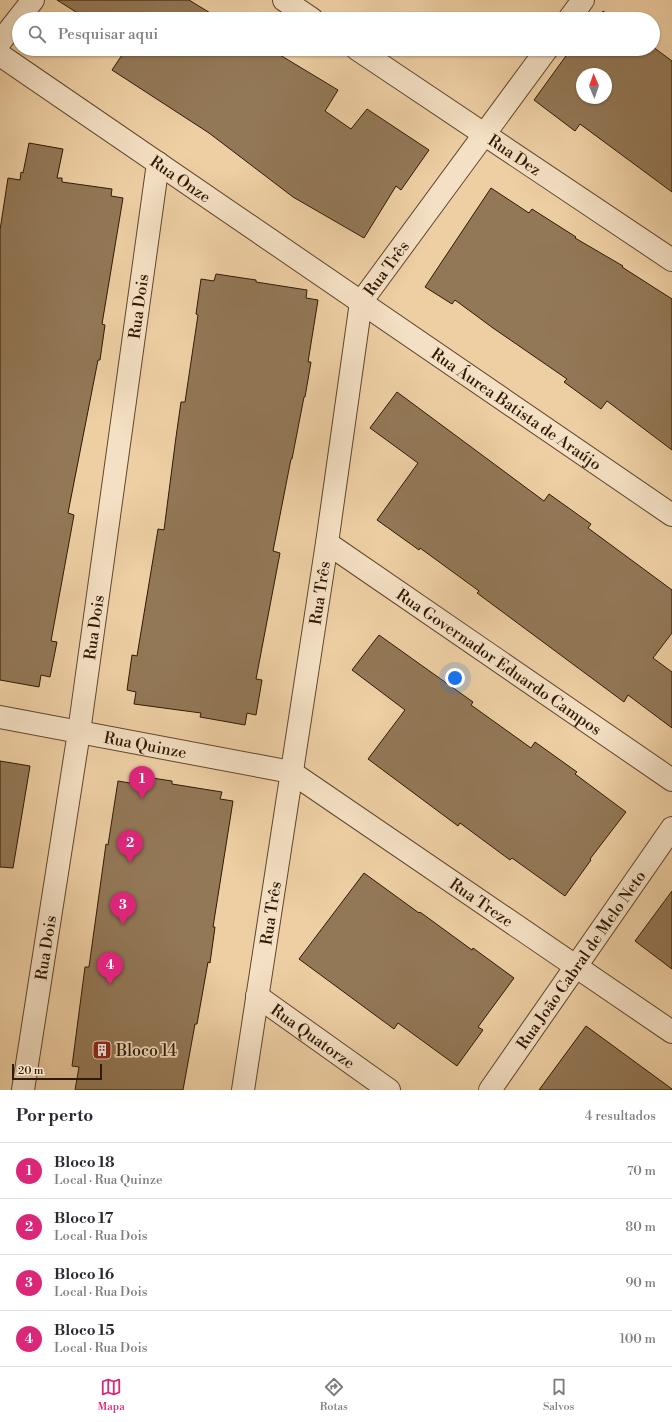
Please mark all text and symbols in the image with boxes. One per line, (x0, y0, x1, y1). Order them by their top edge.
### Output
search box (12, 12, 660, 56)
icon: search (26, 23, 48, 45)
text: Pesquisar aqui (58, 25, 158, 44)
north arrow (576, 68, 612, 104)
street label: Rua Dez (484, 131, 545, 181)
street label: Rua Onze (146, 152, 214, 207)
street label: Rua Três (360, 237, 414, 300)
street label: Rua Dois (125, 273, 153, 340)
street label: Rua Áurea Batista de Araújo (427, 344, 605, 475)
street label: Rua Três (306, 560, 335, 626)
street label: Rua Governador Eduardo Campos (392, 585, 605, 740)
street label: Rua Dois (80, 594, 109, 661)
your location (445, 668, 465, 688)
street label: Rua Quinze (102, 728, 188, 763)
pin: 1 (129, 766, 155, 799)
pin: 2 (117, 830, 143, 863)
street label: Rua João Cabral de Melo Neto (513, 867, 651, 1053)
street label: Rua Treze (445, 874, 517, 932)
street label: Rua Três (256, 880, 286, 946)
pin: 3 (110, 892, 136, 925)
street label: Rua Dois (31, 914, 61, 982)
pin: 4 (97, 952, 123, 985)
street label: Rua Quatorze (267, 1000, 359, 1074)
building icon: Bloco 14 (91, 1039, 113, 1061)
place label: Bloco 14 (115, 1041, 178, 1061)
scale bar (12, 1062, 102, 1081)
text: 20 m (18, 1064, 43, 1078)
text: Por perto (16, 1105, 93, 1127)
text: 4 resultados (585, 1108, 656, 1124)
text: Bloco 18 (54, 1153, 115, 1172)
text: 1 (26, 1163, 32, 1179)
text: 70 m (627, 1163, 656, 1179)
text: Local · Rua Quinze (54, 1172, 163, 1188)
text: Bloco 17 (54, 1209, 113, 1228)
text: 2 (25, 1219, 33, 1235)
text: 80 m (625, 1219, 656, 1235)
text: Local · Rua Dois (54, 1228, 147, 1244)
text: Bloco 16 (54, 1265, 114, 1284)
text: 3 (25, 1275, 33, 1291)
text: 90 m (625, 1275, 656, 1291)
text: Local · Rua Dois (54, 1284, 147, 1300)
text: Bloco 15 (54, 1321, 115, 1340)
text: 4 (25, 1331, 33, 1347)
text: 100 m (620, 1331, 656, 1347)
text: Local · Rua Dois (54, 1340, 147, 1356)
tab: Mapa (98, 1376, 125, 1414)
tab: Rotas (320, 1376, 348, 1414)
tab: Salvos (543, 1376, 574, 1414)

